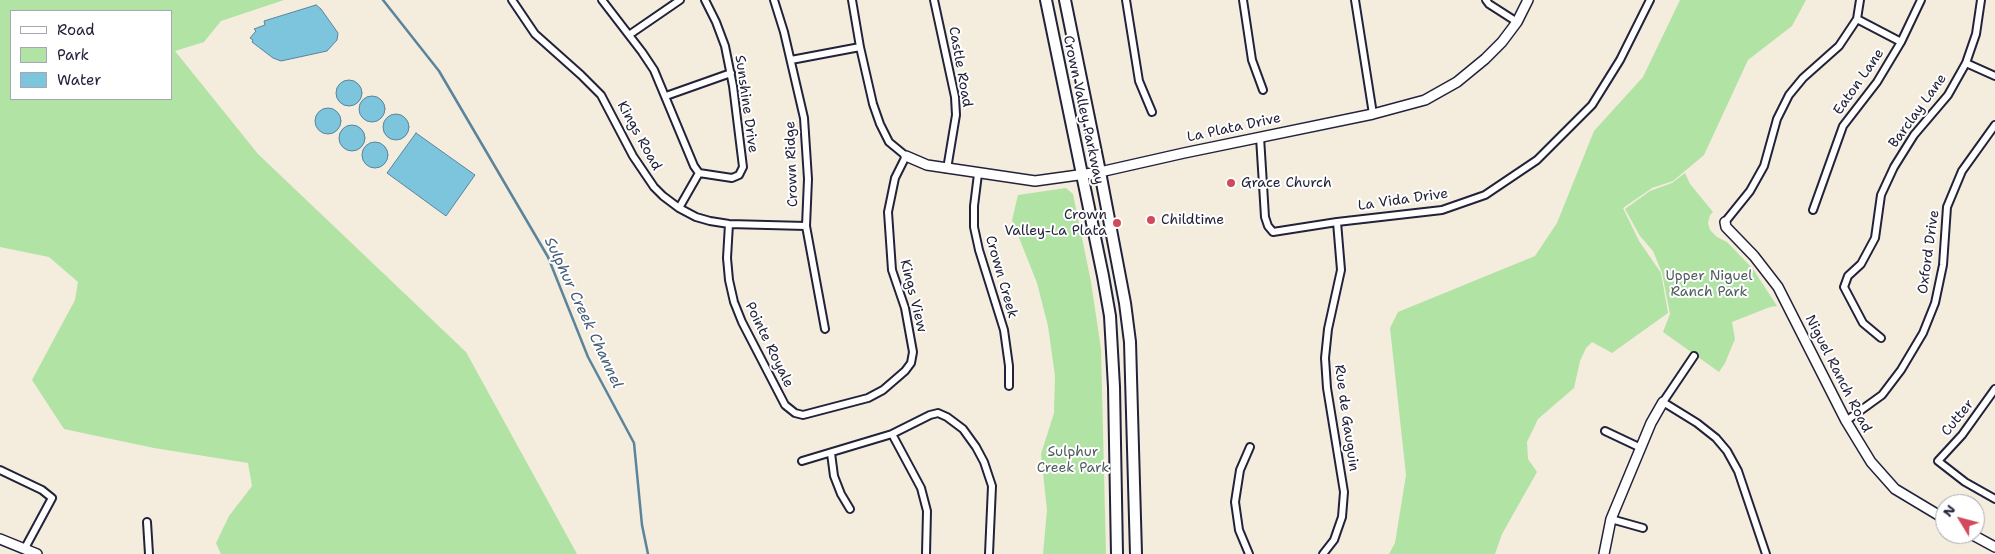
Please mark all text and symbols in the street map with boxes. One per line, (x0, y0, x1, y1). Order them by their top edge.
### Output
legend (10, 10, 172, 100)
text: Road (57, 20, 95, 40)
street label: Castle Road (945, 25, 975, 109)
street label: Crown Valley Parkway (1059, 34, 1107, 186)
text: Park (57, 45, 89, 65)
street label: Eaton Lane (1830, 46, 1888, 118)
street label: Sunshine Drive (731, 54, 761, 154)
text: Water (57, 70, 101, 90)
street label: Barclay Lane (1886, 71, 1950, 151)
street label: Kings Road (613, 99, 665, 173)
street label: La Plata Drive (1186, 110, 1282, 146)
street label: Crown Ridge (782, 121, 802, 207)
place label: Grace Church (1241, 175, 1332, 191)
marker: Grace Church (1225, 177, 1237, 189)
street label: La Vida Drive (1357, 185, 1449, 215)
place label: Crown Valley-La Plata (1004, 207, 1107, 240)
street label: Oxford Drive (1915, 209, 1943, 295)
place label: Childtime (1161, 212, 1224, 228)
marker: Childtime (1145, 214, 1157, 226)
marker: Crown Valley-La Plata (1111, 217, 1123, 229)
water label: Sulphur Creek Channel (540, 234, 626, 392)
street label: Crown Creek (981, 234, 1021, 320)
street label: Kings View (896, 258, 930, 334)
park label: Upper Niguel Ranch Park (1665, 268, 1753, 300)
street label: Pointe Royale (741, 300, 797, 390)
street label: Niguel Ranch Road (1801, 312, 1875, 436)
street label: Rue de Gauguin (1330, 364, 1362, 472)
street label: Cutter (1938, 396, 1978, 440)
park label: Sulphur Creek Park (1037, 444, 1109, 477)
north arrow (1935, 494, 1985, 544)
text: N (1938, 501, 1959, 520)

